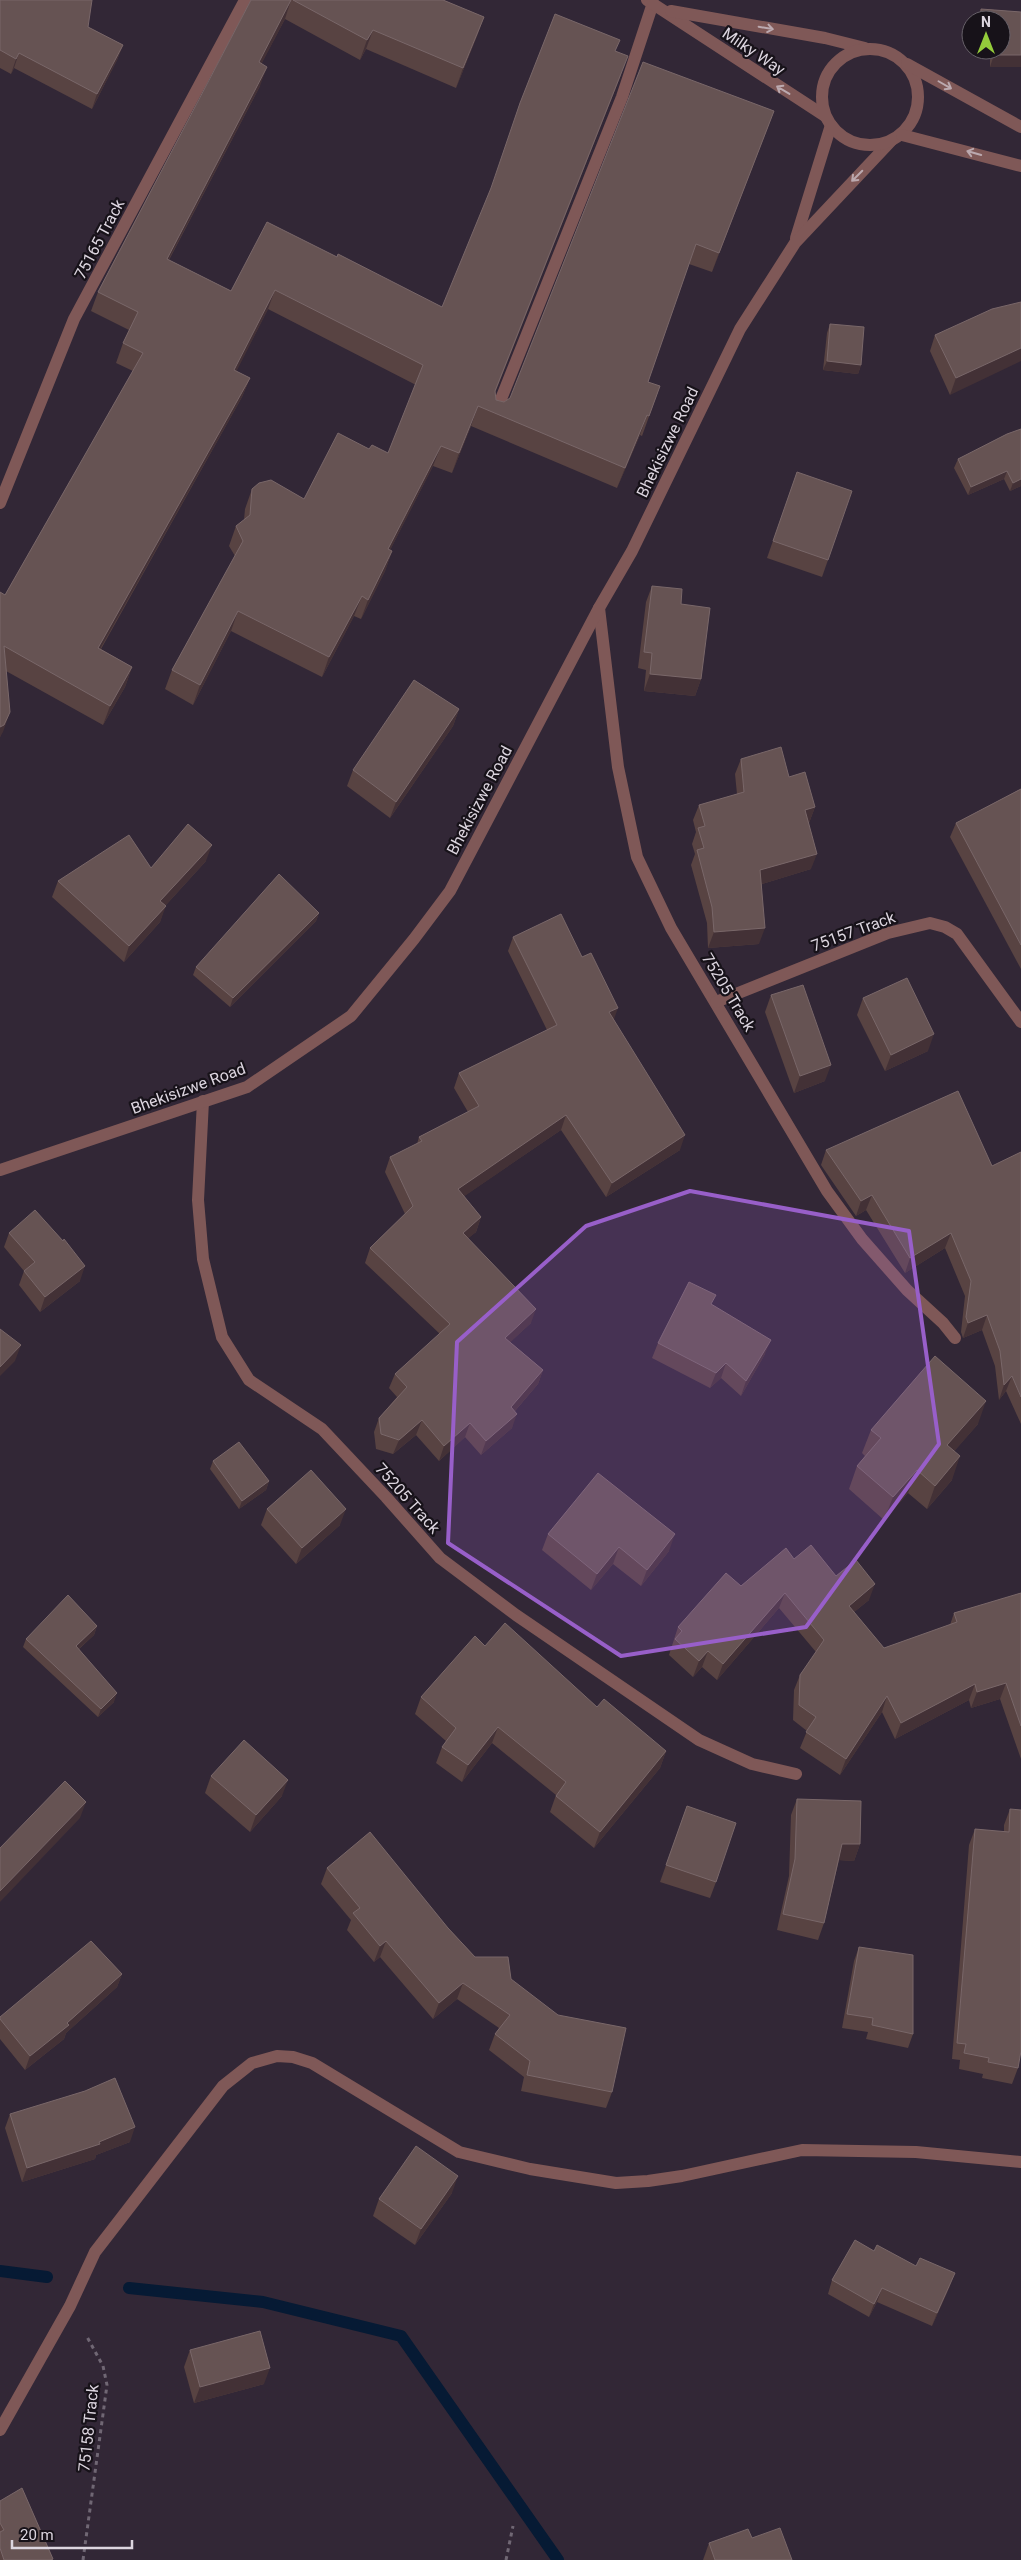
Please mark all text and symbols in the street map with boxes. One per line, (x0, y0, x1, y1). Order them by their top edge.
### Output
north arrow (961, 10, 1011, 60)
text: N (981, 14, 991, 30)
street label: Milky Way (719, 24, 789, 80)
one-way arrow (757, 24, 773, 34)
one-way arrow (938, 80, 953, 90)
one-way arrow (777, 85, 791, 95)
one-way arrow (966, 148, 982, 157)
one-way arrow (851, 170, 863, 182)
street label: 75165 Track (70, 195, 129, 282)
street label: Bhekisizwe Road (632, 384, 702, 501)
street label: Bhekisizwe Road (443, 743, 516, 858)
street label: 75157 Track (809, 907, 899, 955)
street label: 75205 Track (698, 950, 760, 1036)
street label: Bhekisizwe Road (128, 1059, 248, 1118)
street label: 75205 Track (371, 1459, 445, 1538)
street label: 75158 Track (74, 2382, 103, 2473)
scale bar (12, 2518, 132, 2550)
text: 20 m (20, 2526, 54, 2544)

